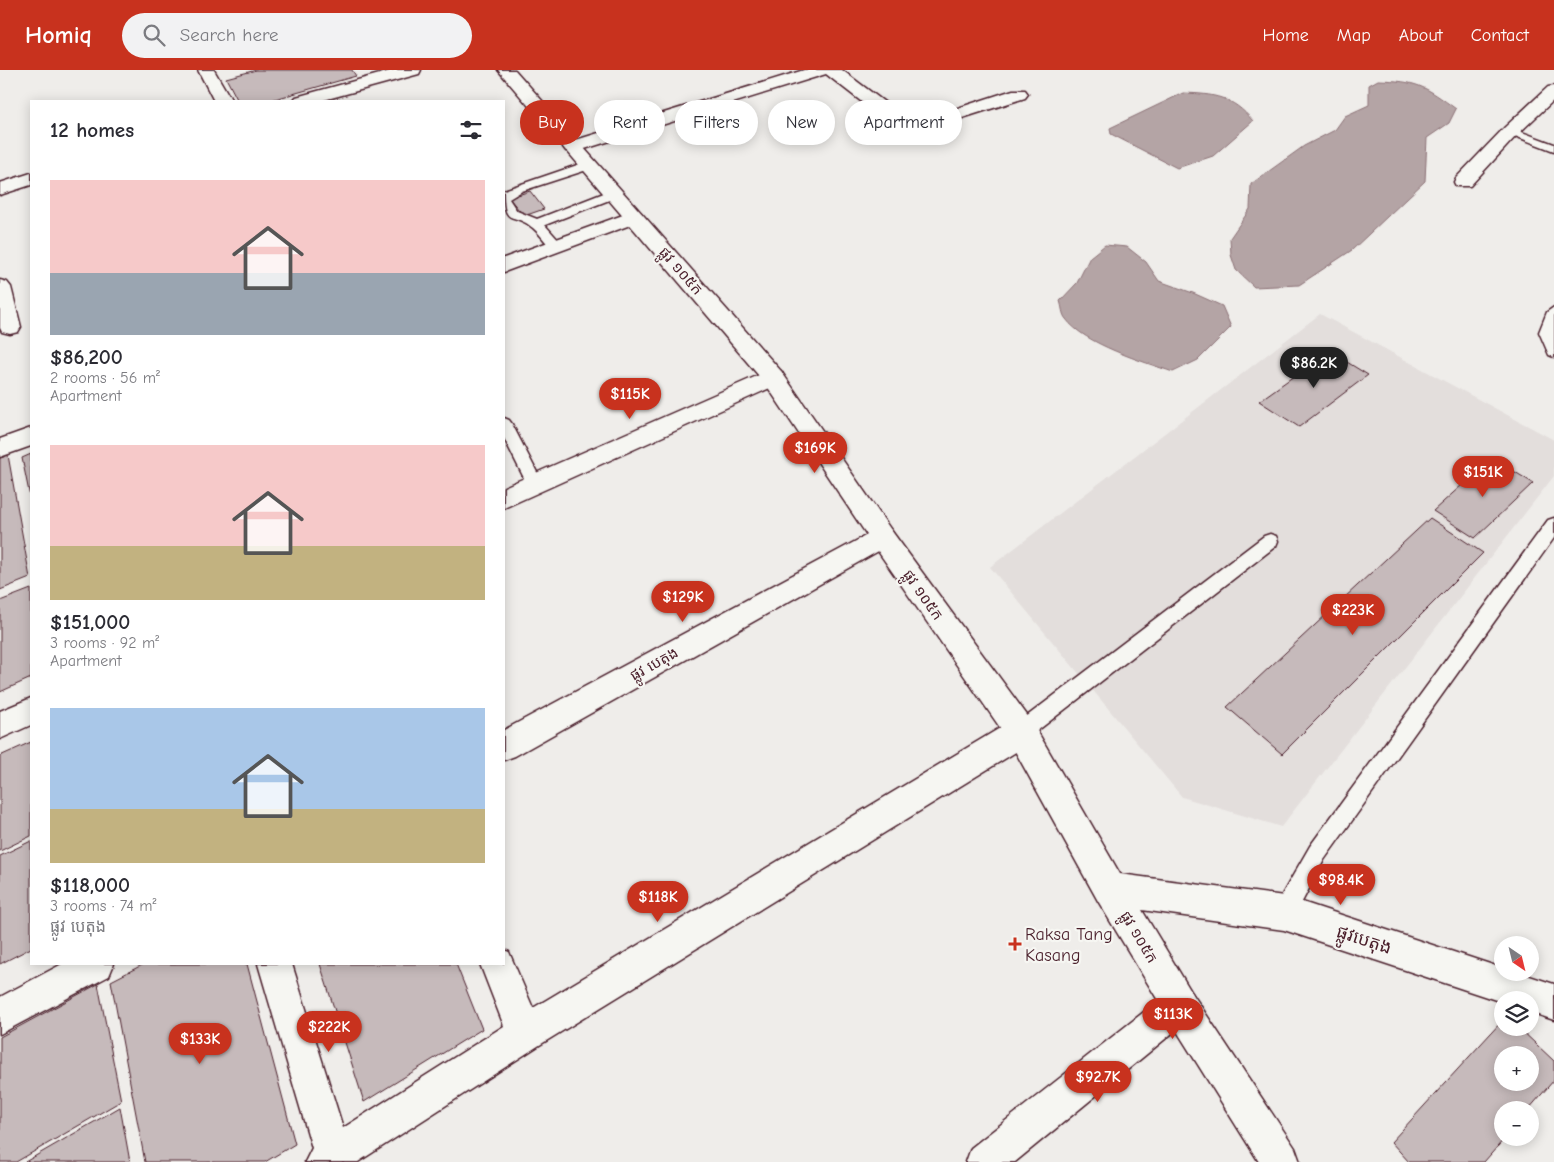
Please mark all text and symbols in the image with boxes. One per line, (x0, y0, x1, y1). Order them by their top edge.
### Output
search box (122, 13, 472, 58)
text: Homiq (25, 21, 92, 49)
icon: search (140, 21, 168, 49)
text: Search here (180, 24, 279, 46)
text: Home (1262, 25, 1309, 46)
text: Map (1337, 25, 1371, 46)
text: About (1399, 25, 1443, 46)
text: Contact (1471, 25, 1529, 46)
chip: Buy (520, 100, 584, 145)
chip: Rent (594, 100, 665, 145)
chip: Filters (675, 100, 758, 145)
chip: New (768, 100, 835, 145)
chip: Apartment (845, 100, 962, 145)
icon: filters (457, 116, 485, 144)
text: 12 homes (50, 118, 134, 142)
icon: home (223, 213, 313, 303)
street label: ផ្លូវ ១០៥ក (652, 243, 707, 302)
text: $86,200 (50, 345, 123, 369)
pin: $86.2K (1273, 346, 1355, 389)
text: $86.2K (1291, 354, 1337, 372)
text: 2 rooms · 56 m² (50, 369, 160, 387)
pin: $115K (595, 378, 665, 420)
text: $115K (610, 385, 650, 403)
text: Apartment (50, 387, 122, 405)
pin: $169K (780, 432, 850, 474)
text: $169K (794, 439, 836, 457)
pin: $151K (1448, 456, 1518, 498)
text: $151K (1463, 463, 1503, 481)
icon: home (223, 478, 313, 568)
street label: ផ្លូវ ១០៥ក (895, 566, 947, 626)
pin: $129K (648, 580, 718, 623)
text: $129K (662, 588, 704, 606)
pin: $223K (1318, 594, 1388, 636)
text: $223K (1332, 601, 1374, 619)
text: $151,000 (50, 610, 130, 634)
text: 3 rooms · 92 m² (50, 634, 159, 652)
street label: ផ្លូវ បេតុង (627, 643, 683, 688)
text: Apartment (50, 652, 122, 670)
icon: home (223, 741, 313, 831)
pin: $98.4K (1300, 864, 1382, 906)
text: $98.4K (1318, 871, 1364, 889)
text: $118,000 (50, 873, 130, 897)
pin: $118K (623, 880, 693, 923)
text: $118K (638, 888, 678, 906)
text: 3 rooms · 74 m² (50, 897, 156, 915)
street label: ផ្លូវ ១០៥ក (1113, 908, 1162, 969)
text: ផ្លូវ បេតុង (50, 918, 106, 936)
street label: ផ្លូវបេតុង (1332, 921, 1394, 964)
place label: Raksa Tang Kasang (1025, 924, 1113, 966)
north arrow (1494, 936, 1539, 981)
map controls (1494, 936, 1539, 1146)
marker: Raksa Tang Kasang (1009, 938, 1021, 950)
button: layers (1494, 991, 1539, 1036)
pin: $113K (1138, 998, 1208, 1040)
text: $113K (1153, 1005, 1193, 1023)
pin: $222K (294, 1010, 364, 1053)
text: $222K (308, 1018, 350, 1036)
pin: $133K (165, 1022, 235, 1065)
text: $133K (180, 1030, 220, 1048)
button: + (1494, 1046, 1539, 1091)
pin: $92.7K (1057, 1060, 1139, 1103)
text: $92.7K (1075, 1068, 1121, 1086)
button: − (1494, 1101, 1539, 1146)

